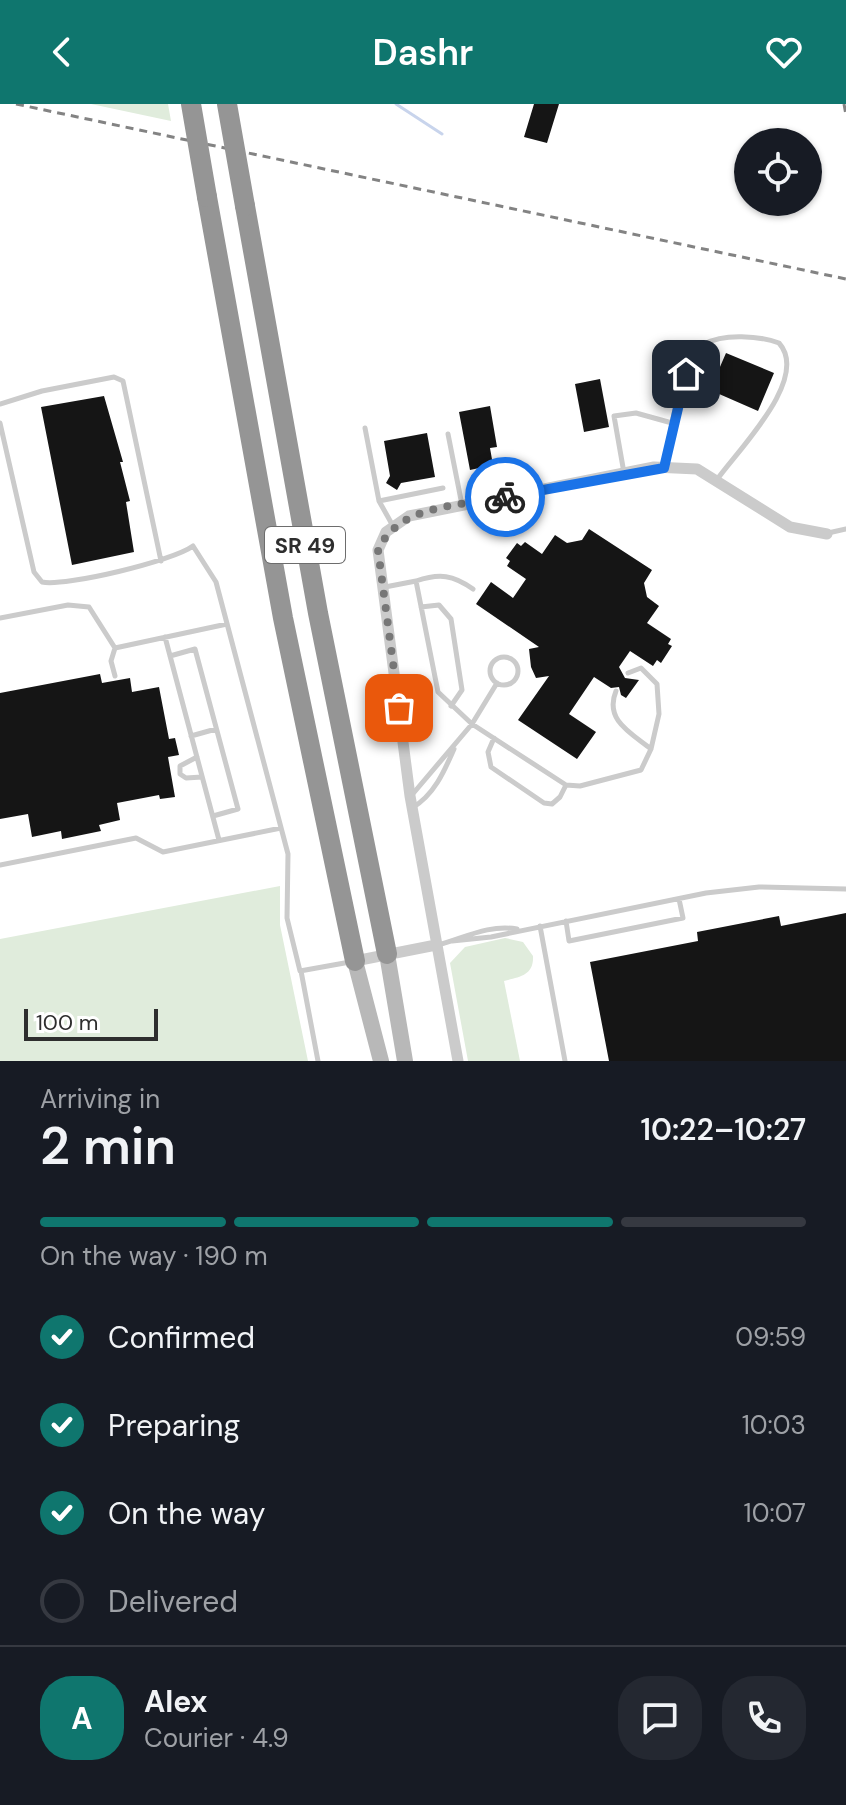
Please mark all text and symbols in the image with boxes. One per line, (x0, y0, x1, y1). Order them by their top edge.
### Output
text: Dashr (373, 29, 473, 76)
icon: back (40, 30, 84, 74)
icon: heart (762, 30, 806, 74)
map controls (734, 128, 822, 216)
button: locate (734, 128, 822, 216)
pin (652, 340, 720, 408)
icon: home (664, 352, 708, 396)
courier (465, 457, 545, 537)
icon: bike (483, 475, 527, 519)
road number: SR 49 (265, 527, 345, 563)
pin (365, 674, 433, 742)
icon: bag (377, 686, 421, 730)
scale bar (24, 1005, 158, 1041)
text: 100 m (36, 1008, 98, 1037)
text: Arriving in (40, 1082, 160, 1116)
text: 10:22–10:27 (641, 1110, 806, 1149)
text: 2 min (40, 1112, 176, 1180)
text: On the way · 190 m (40, 1239, 268, 1273)
icon: check (40, 1315, 84, 1359)
text: Confirmed (108, 1318, 255, 1357)
text: 09:59 (735, 1320, 806, 1354)
icon: check (40, 1403, 84, 1447)
text: Preparing (108, 1406, 240, 1445)
text: 10:03 (742, 1408, 806, 1442)
icon: check (40, 1491, 84, 1535)
text: On the way (108, 1494, 265, 1533)
text: 10:07 (744, 1496, 806, 1530)
text: Delivered (108, 1582, 238, 1621)
button: chat (618, 1676, 702, 1760)
button: phone (722, 1676, 806, 1760)
text: Alex (144, 1682, 207, 1721)
text: A (71, 1699, 93, 1738)
text: Courier · 4.9 (144, 1721, 289, 1755)

